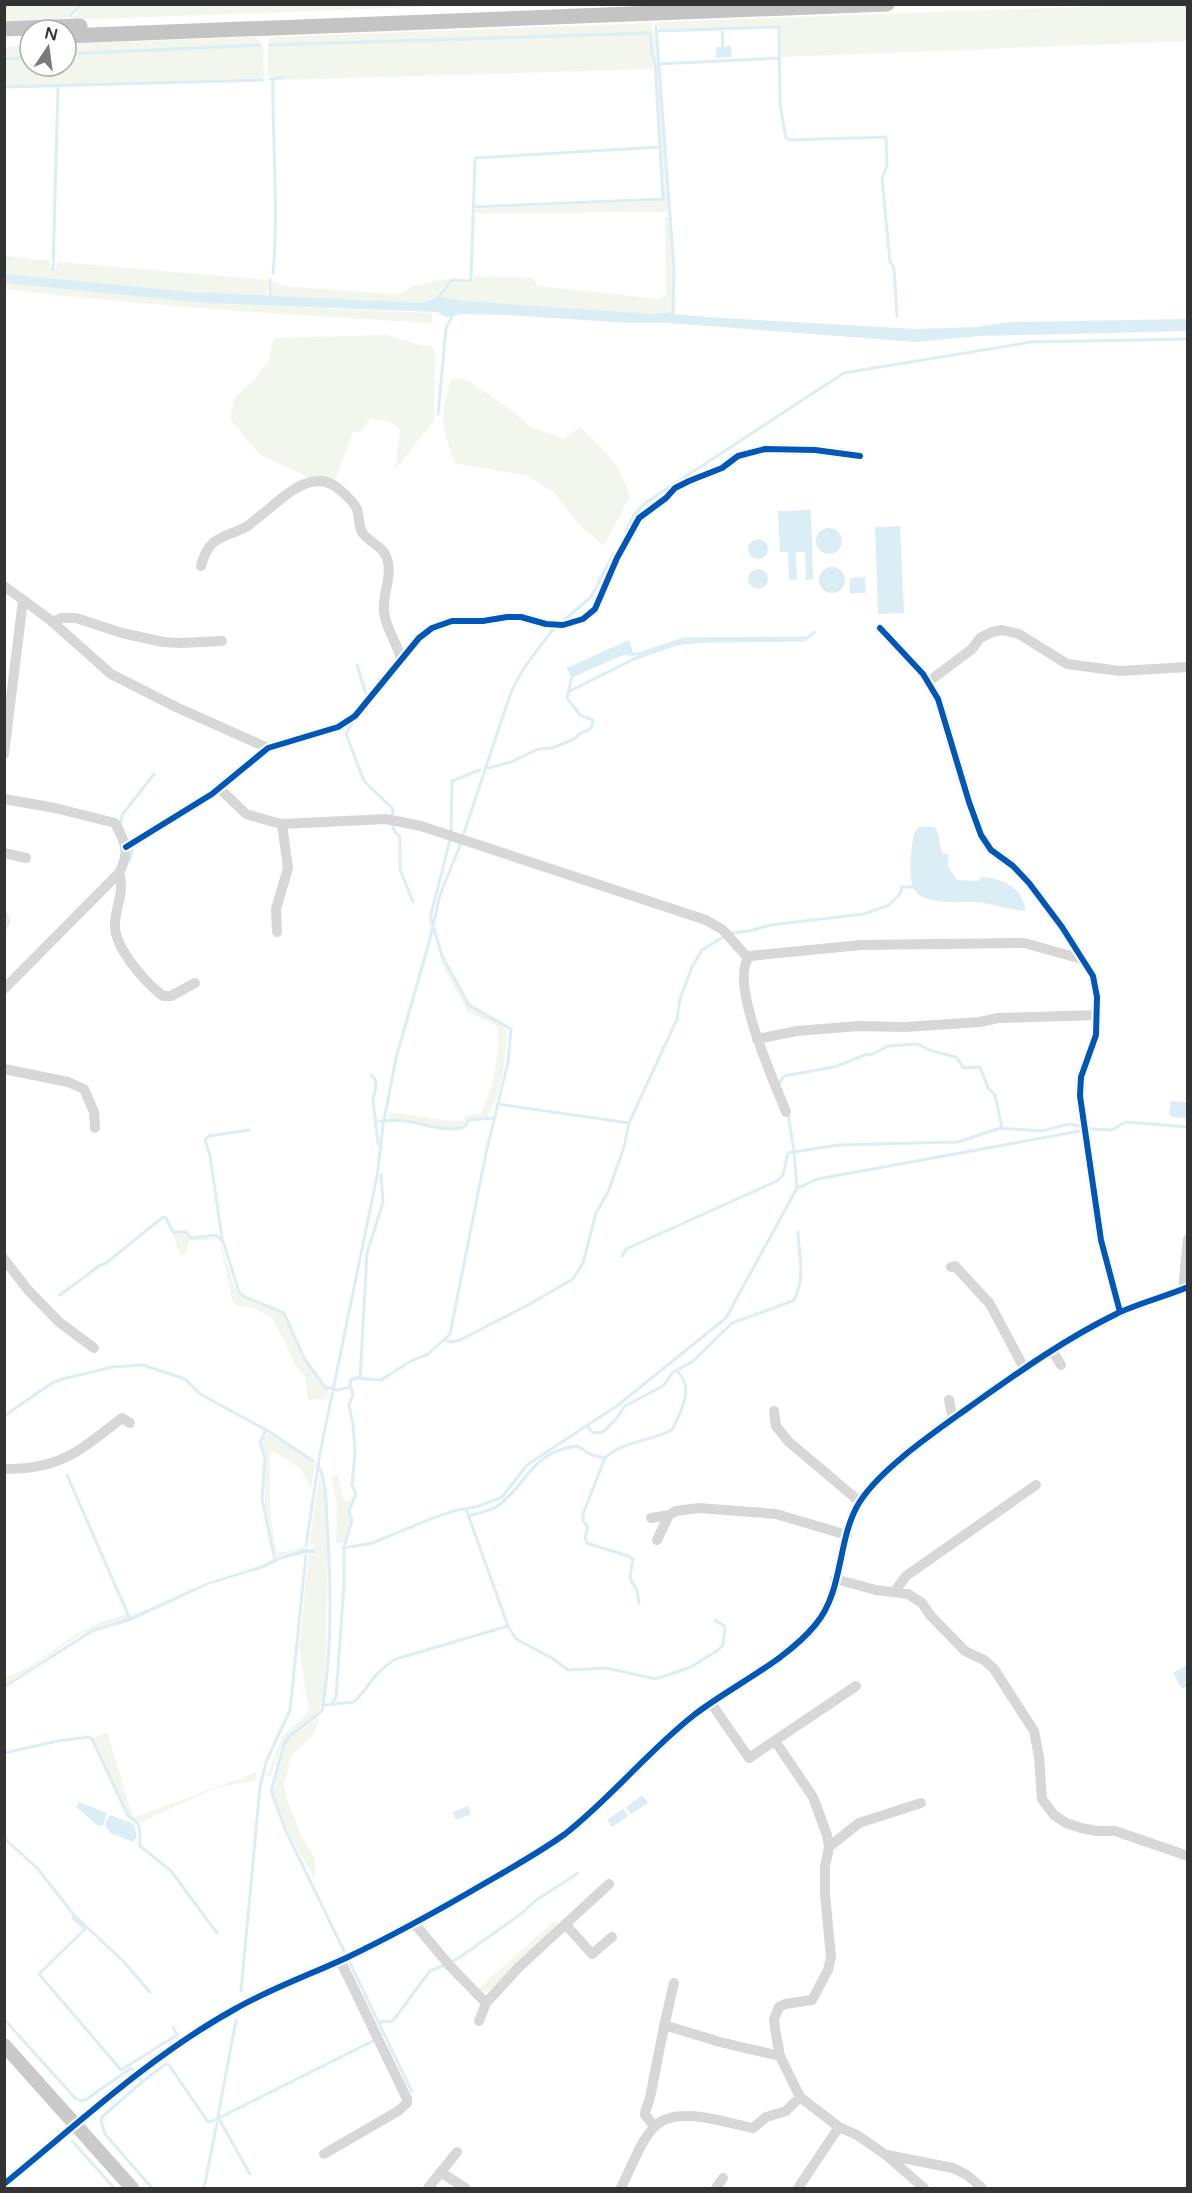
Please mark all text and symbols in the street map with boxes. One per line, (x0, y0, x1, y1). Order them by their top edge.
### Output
north arrow (18, 18, 78, 78)
text: N (43, 23, 60, 46)

